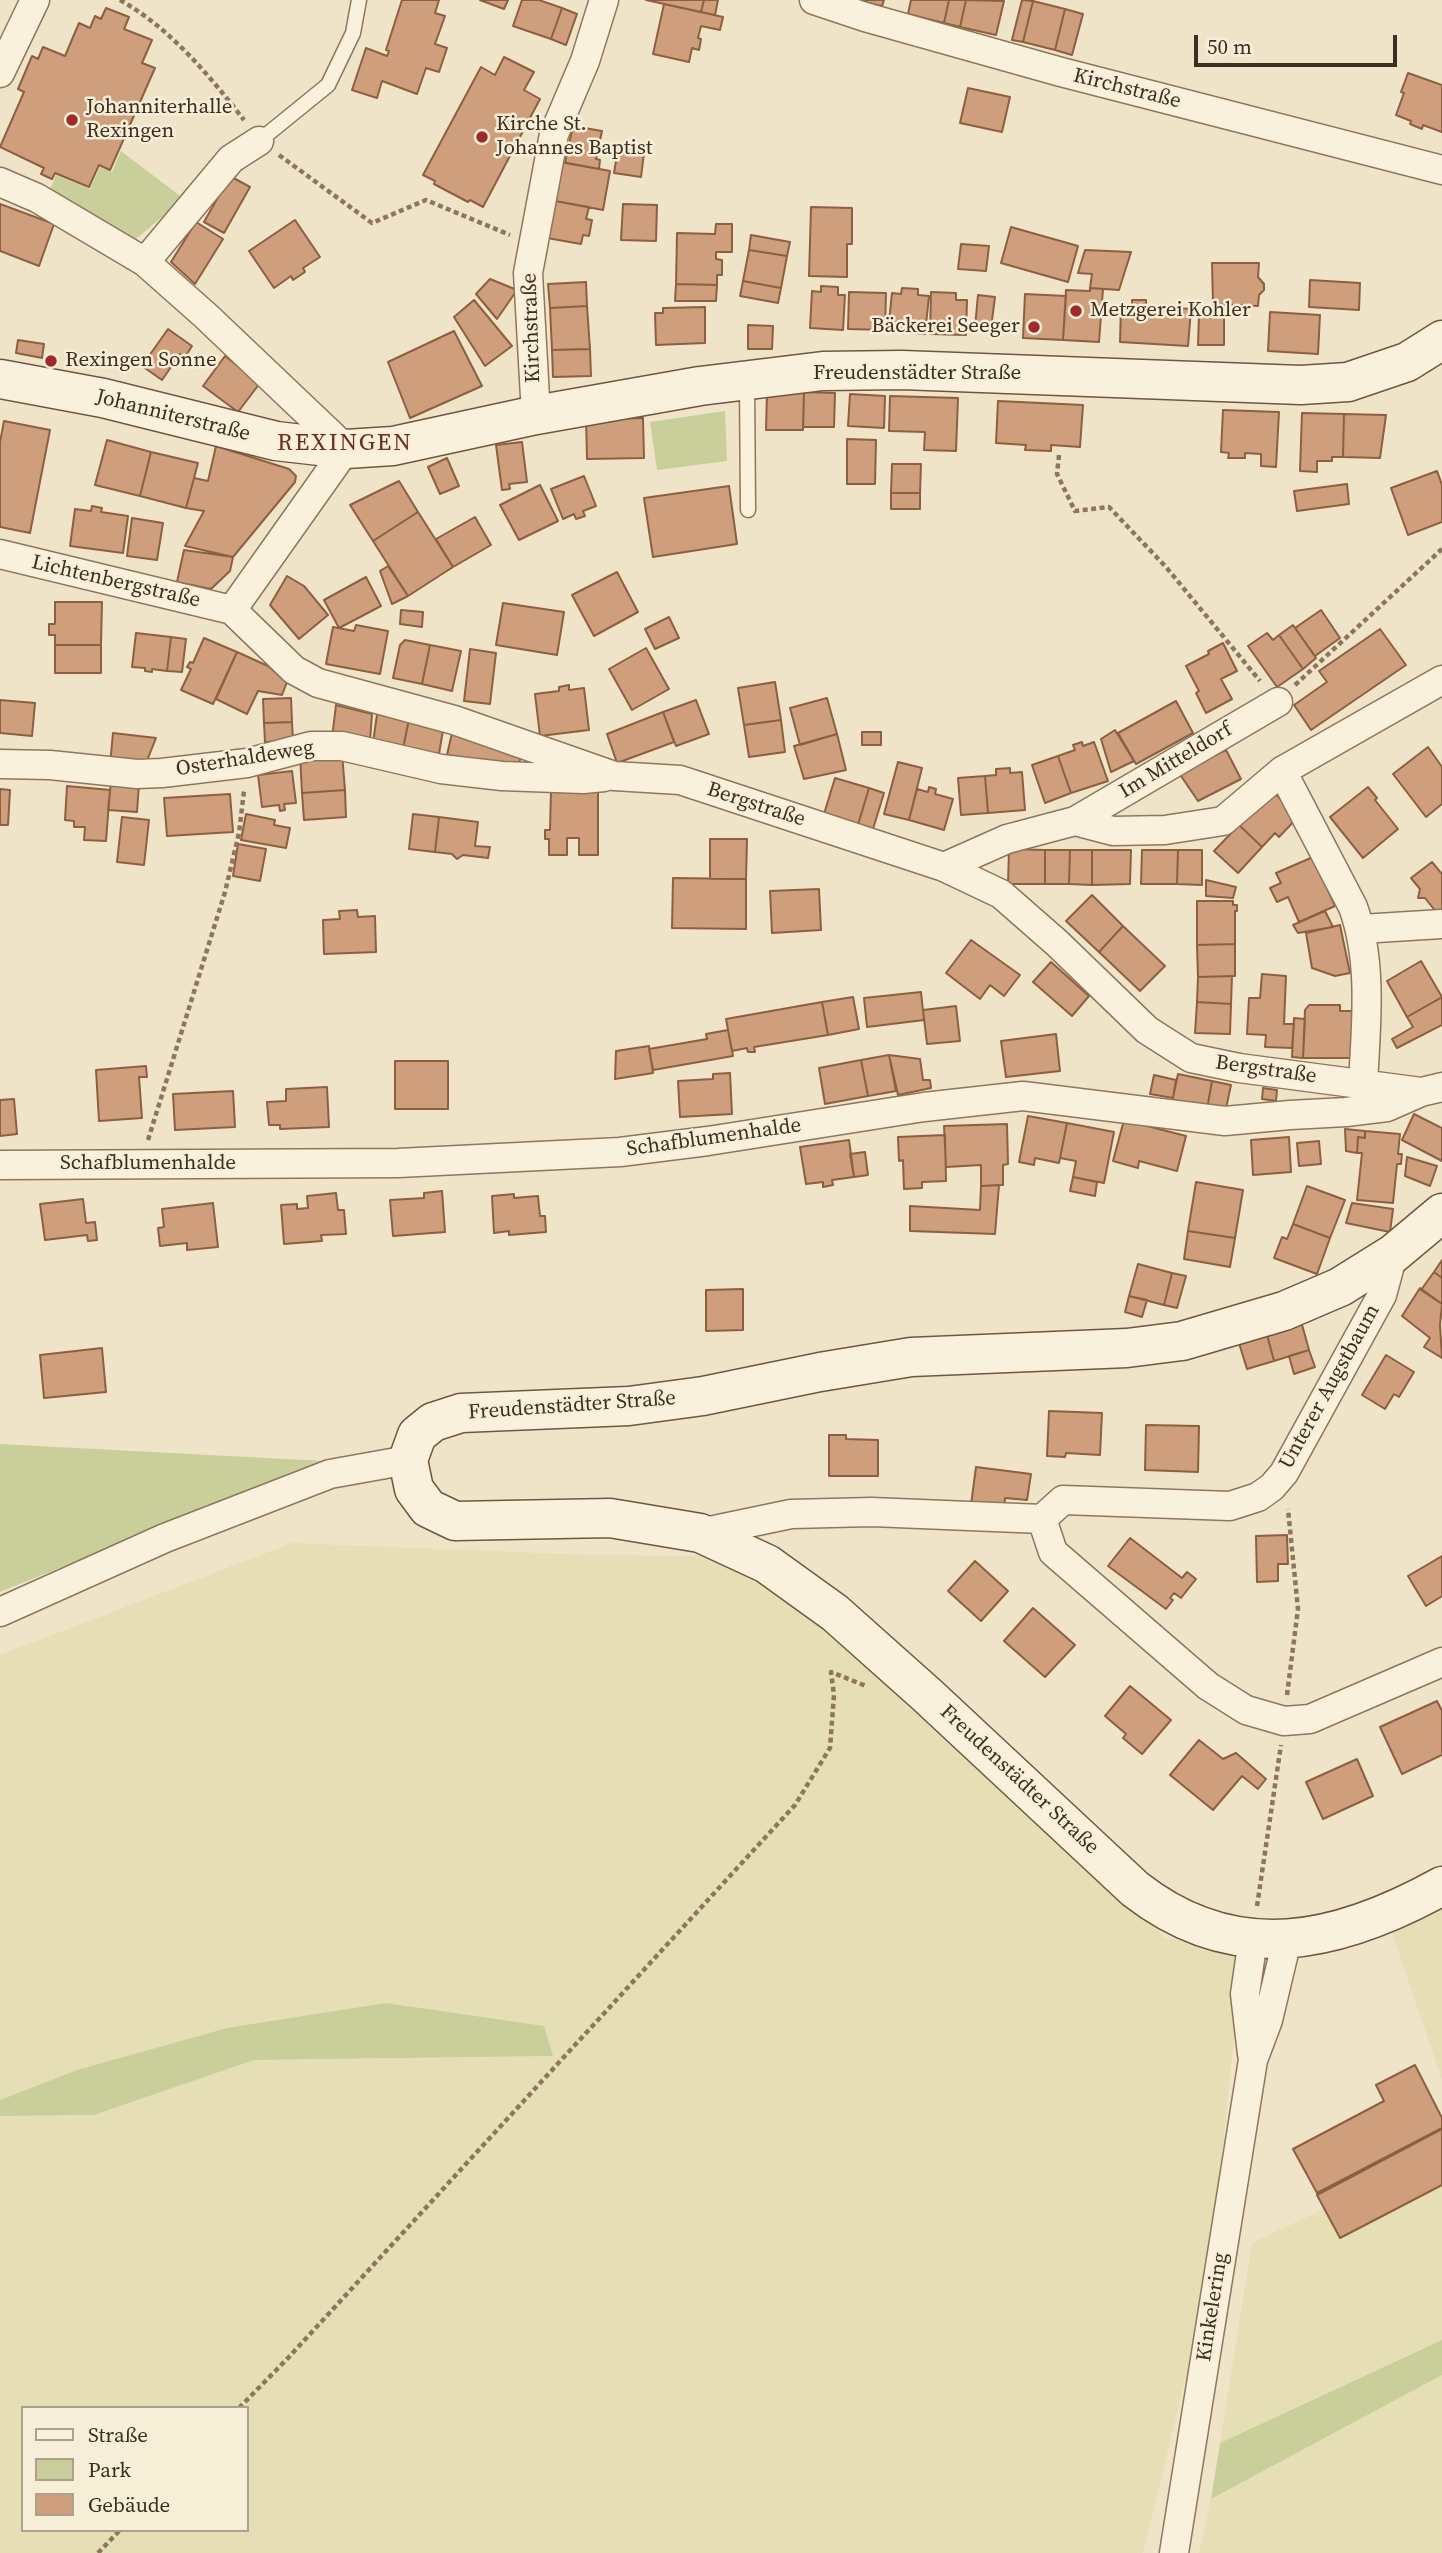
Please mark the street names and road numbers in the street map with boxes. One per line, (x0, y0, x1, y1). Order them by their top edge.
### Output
street label: Kirchstraße (1071, 63, 1183, 115)
street label: Kirchstraße (517, 273, 547, 383)
street label: Freudenstädter Straße (813, 361, 1021, 387)
street label: Johanniterstraße (93, 385, 253, 447)
street label: Lichtenbergstraße (29, 550, 203, 614)
street label: Im Mitteldorf (1115, 717, 1237, 805)
street label: Osterhaldeweg (174, 736, 316, 782)
street label: Bergstraße (704, 777, 808, 833)
street label: Bergstraße (1214, 1050, 1318, 1090)
street label: Schafblumenhalde (625, 1113, 803, 1163)
street label: Schafblumenhalde (60, 1151, 236, 1177)
street label: Unterer Augstbaum (1274, 1300, 1386, 1474)
street label: Freudenstädter Straße (467, 1386, 677, 1426)
street label: Freudenstädter Straße (934, 1700, 1104, 1860)
street label: Kinkelering (1192, 2251, 1234, 2363)

